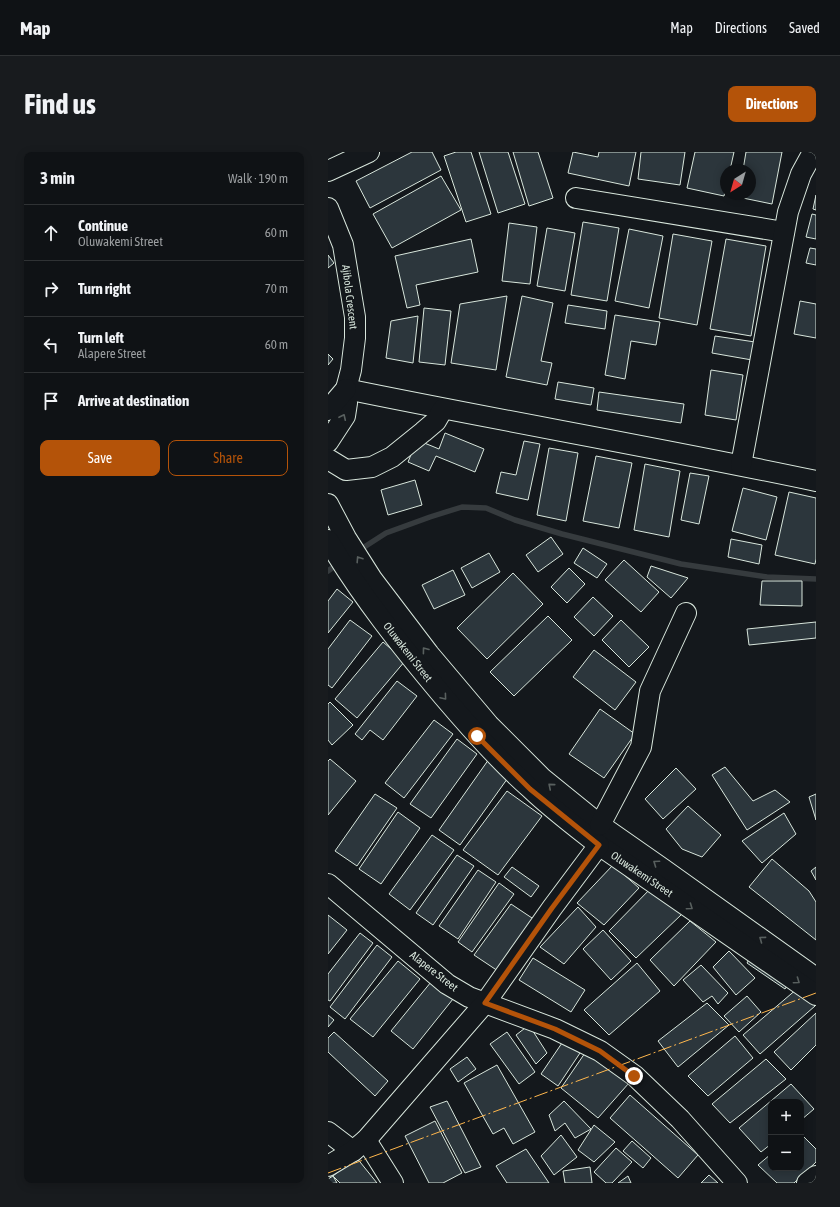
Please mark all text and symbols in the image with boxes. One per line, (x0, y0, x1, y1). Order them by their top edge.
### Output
text: Map (20, 17, 51, 39)
text: Map (670, 20, 693, 36)
text: Directions (715, 20, 767, 36)
text: Saved (789, 20, 820, 36)
button: Directions (728, 86, 816, 122)
text: Find us (24, 88, 96, 120)
north arrow (720, 164, 756, 200)
text: 3 min (40, 168, 75, 188)
text: Walk · 190 m (228, 171, 288, 186)
text: Continue (78, 217, 128, 234)
icon: ahead (40, 222, 62, 244)
text: 60 m (265, 225, 288, 240)
text: Oluwakemi Street (78, 234, 163, 249)
street label: Ajibola Crescent (340, 264, 360, 330)
icon: right (40, 278, 62, 300)
text: Turn right (78, 280, 131, 297)
text: 70 m (265, 281, 288, 296)
text: Turn left (78, 329, 124, 346)
icon: left (40, 334, 62, 356)
text: 60 m (265, 337, 288, 352)
text: Alapere Street (78, 346, 146, 361)
icon: arrive (40, 390, 62, 412)
text: Arrive at destination (78, 392, 189, 409)
one-way arrow (338, 414, 346, 421)
button: Save (40, 440, 160, 476)
button: Share (168, 440, 288, 476)
one-way arrow (356, 556, 364, 563)
street label: Oluwakemi Street (381, 620, 435, 684)
one-way arrow (423, 647, 430, 654)
one-way arrow (439, 692, 446, 699)
route start (468, 727, 486, 745)
one-way arrow (549, 784, 556, 791)
street label: Oluwakemi Street (609, 849, 675, 899)
one-way arrow (653, 861, 660, 868)
one-way arrow (686, 902, 693, 909)
one-way arrow (759, 937, 766, 944)
street label: Alapere Street (408, 949, 460, 993)
one-way arrow (793, 976, 800, 983)
route end (625, 1067, 643, 1085)
map controls (768, 1099, 804, 1171)
button: + (768, 1099, 804, 1135)
button: − (768, 1135, 804, 1171)

